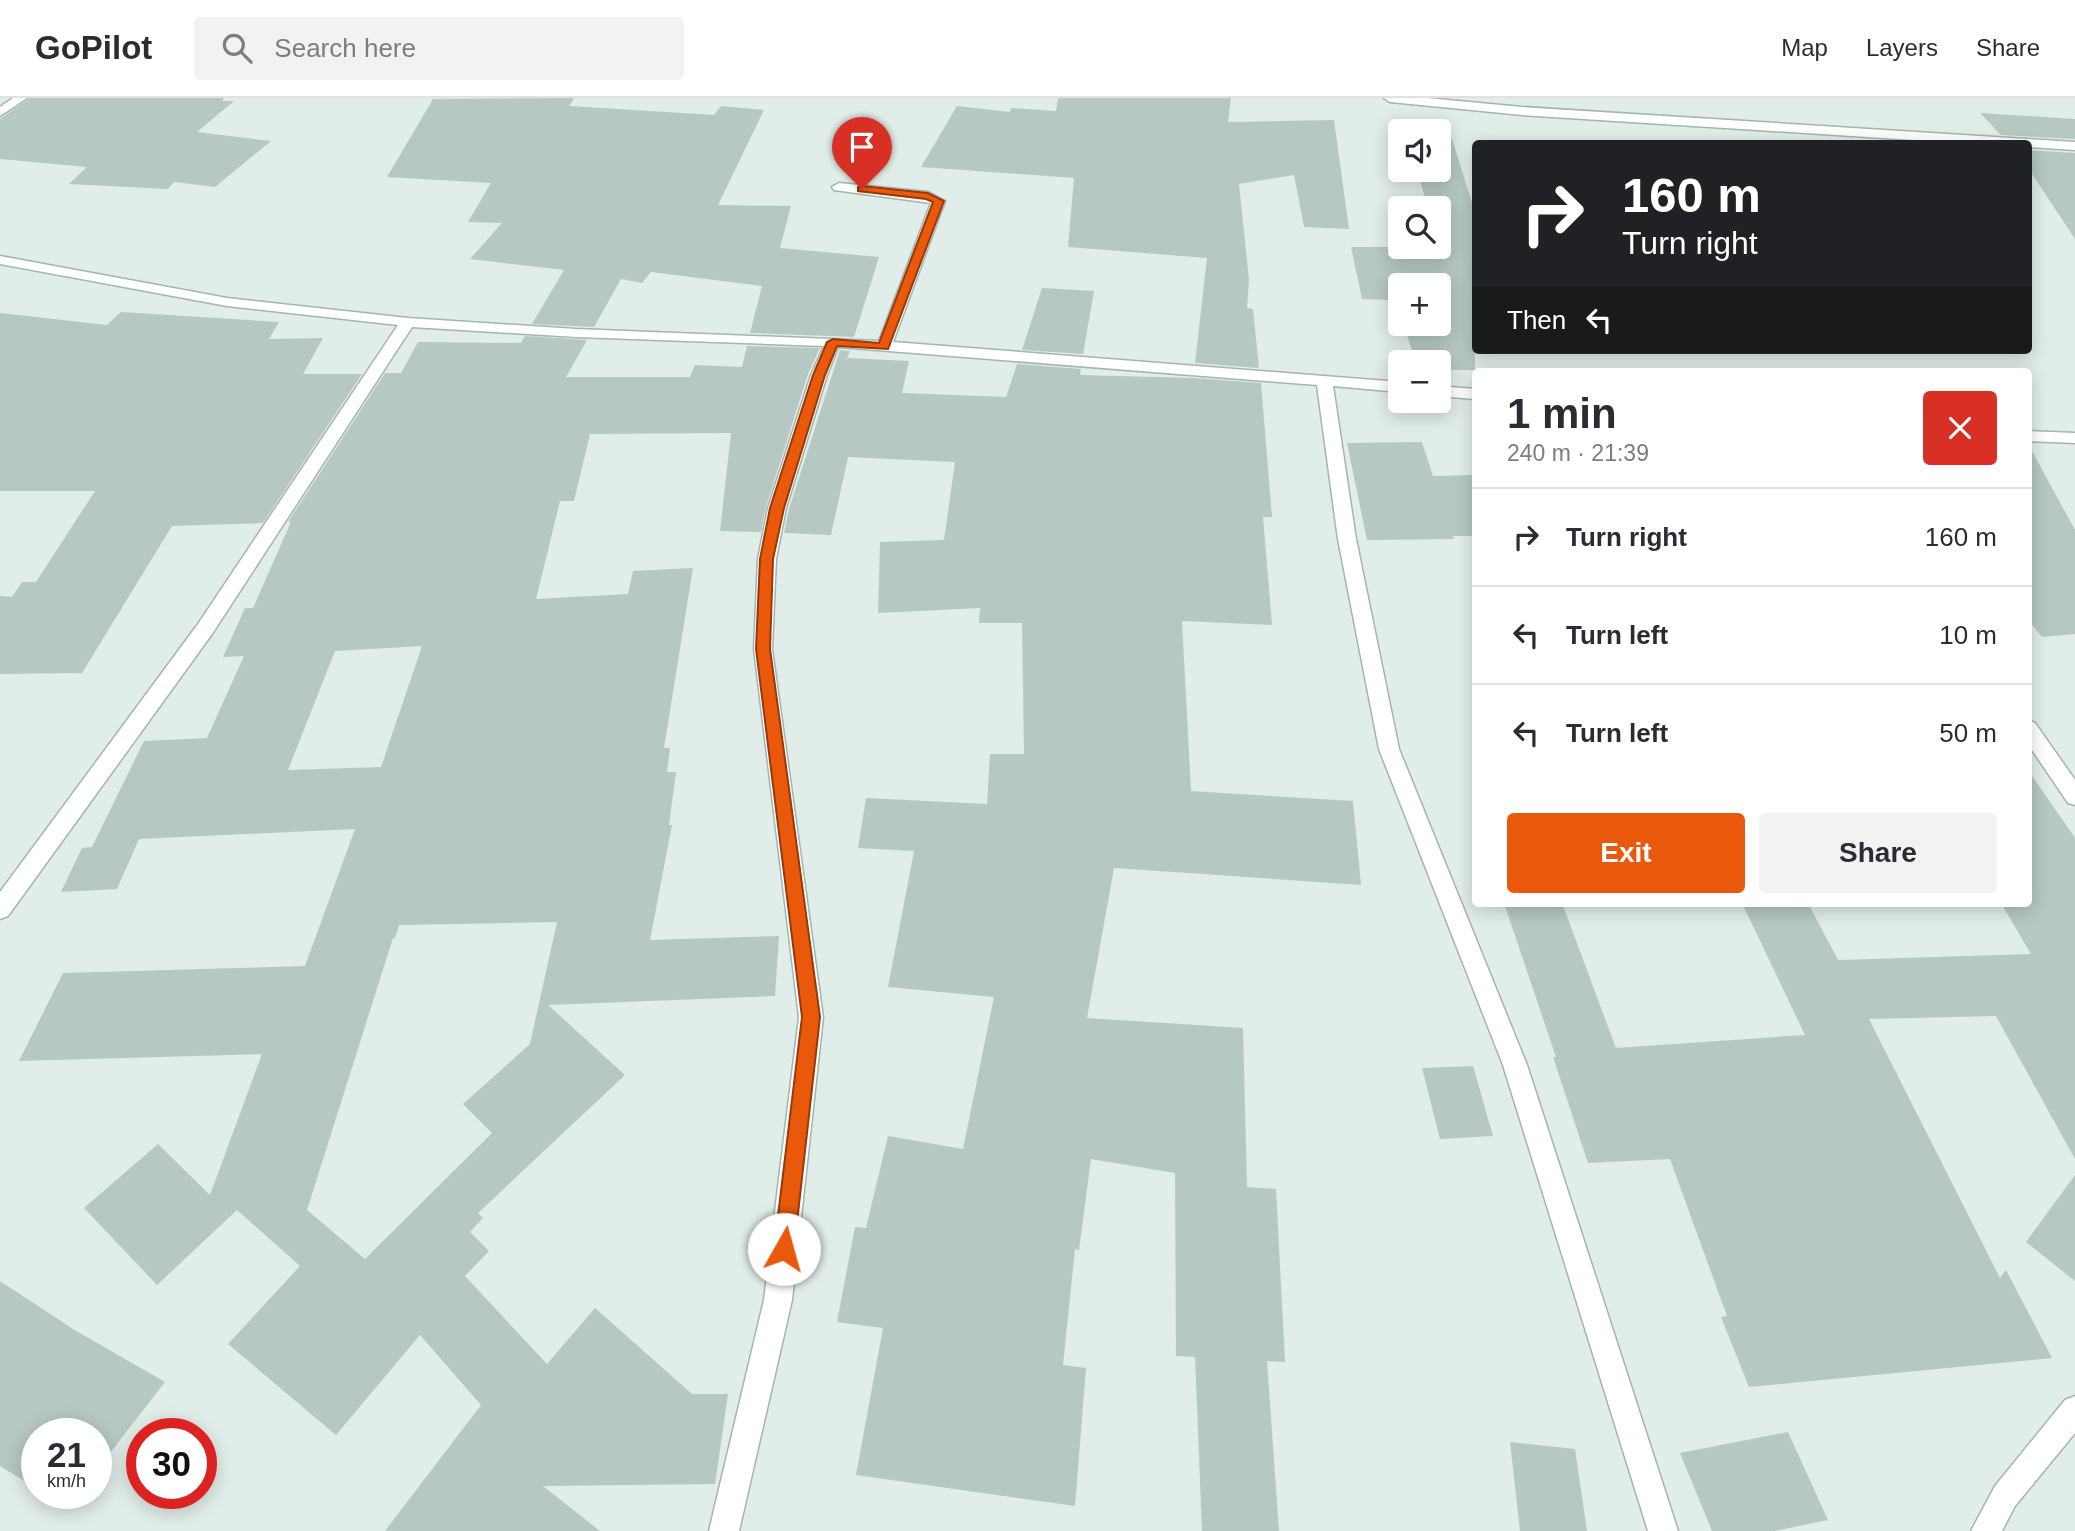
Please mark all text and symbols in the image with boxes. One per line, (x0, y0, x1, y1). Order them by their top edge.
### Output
search box (194, 17, 684, 80)
text: GoPilot (35, 29, 152, 66)
icon: search (218, 29, 256, 67)
text: Search here (274, 33, 416, 63)
text: Map (1781, 34, 1828, 61)
text: Layers (1866, 34, 1938, 61)
text: Share (1976, 34, 2040, 61)
pin (832, 117, 892, 189)
map controls (1388, 119, 1451, 413)
button: sound (1388, 119, 1451, 182)
icon: arrive (843, 128, 881, 166)
icon: right (1507, 168, 1598, 259)
text: 160 m (1622, 168, 1761, 222)
button: search (1388, 196, 1451, 259)
text: Turn right (1622, 225, 1758, 261)
button: + (1388, 273, 1451, 336)
icon: left (1580, 301, 1618, 339)
text: Then (1507, 305, 1566, 335)
button: − (1388, 350, 1451, 413)
text: 1 min (1507, 390, 1617, 437)
button: close (1923, 391, 1997, 465)
text: 240 m · 21:39 (1507, 440, 1649, 466)
icon: right (1507, 518, 1545, 556)
text: Turn right (1566, 522, 1687, 552)
text: 160 m (1925, 522, 1997, 552)
icon: left (1507, 616, 1545, 654)
text: Turn left (1566, 620, 1668, 650)
text: 10 m (1939, 620, 1997, 650)
icon: left (1507, 714, 1545, 752)
text: Turn left (1566, 718, 1668, 748)
text: 50 m (1939, 718, 1997, 748)
button: Exit (1507, 813, 1745, 893)
button: Share (1759, 813, 1997, 893)
position arrow (747, 1212, 821, 1286)
speed limit sign: 30 (126, 1418, 217, 1509)
text: 21 (47, 1435, 86, 1474)
text: km/h (47, 1471, 86, 1491)

